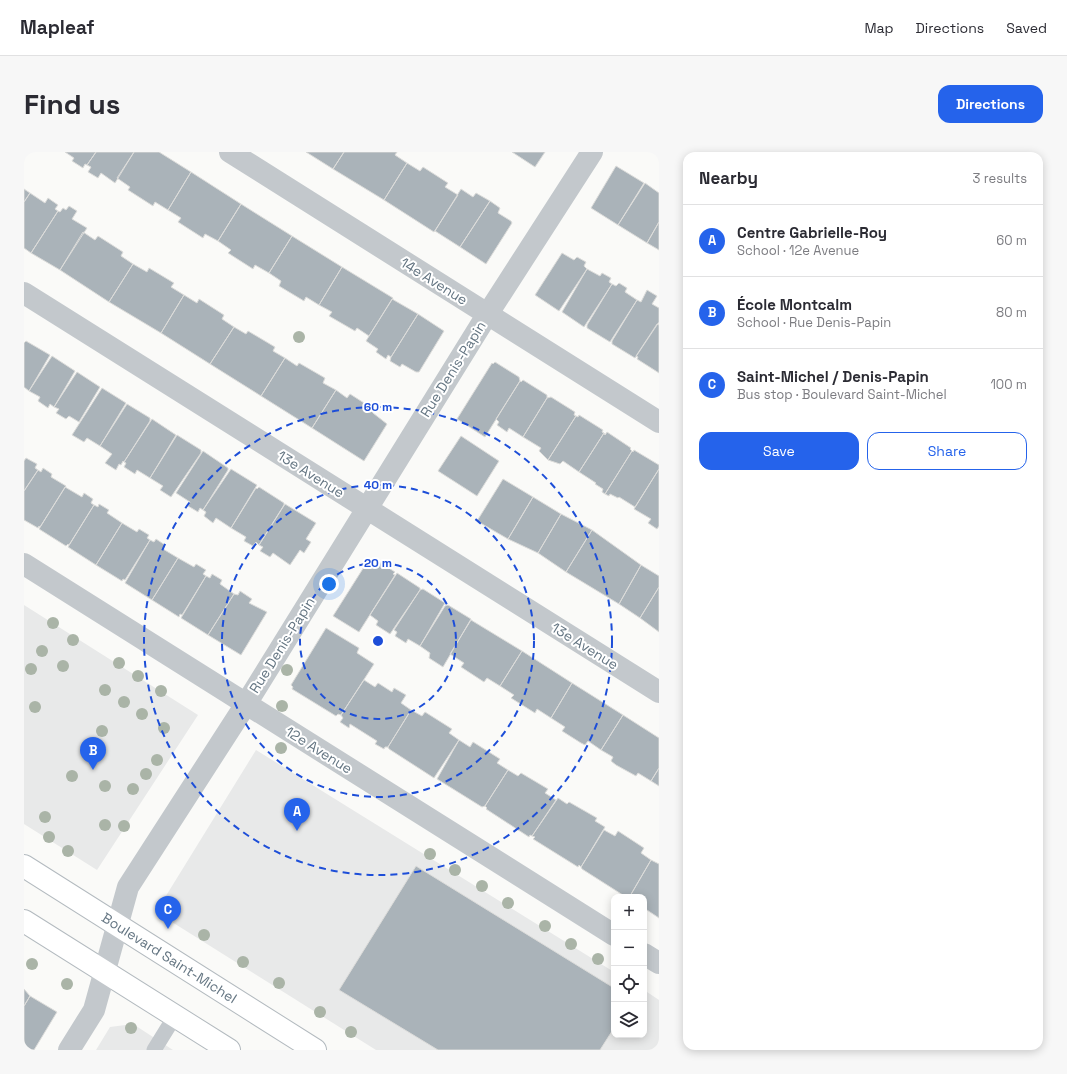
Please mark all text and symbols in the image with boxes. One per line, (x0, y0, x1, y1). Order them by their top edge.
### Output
text: Mapleaf (20, 15, 94, 40)
text: Map (864, 19, 894, 37)
text: Directions (916, 19, 984, 37)
text: Saved (1006, 19, 1047, 37)
button: Directions (938, 85, 1043, 123)
text: Find us (24, 86, 121, 122)
text: Nearby (699, 167, 758, 189)
text: 3 results (973, 170, 1027, 187)
text: Centre Gabrielle-Roy (737, 223, 887, 242)
text: A (708, 232, 716, 249)
text: 60 m (996, 232, 1027, 249)
text: School · 12e Avenue (737, 242, 859, 259)
street label: 14e Avenue (397, 253, 471, 309)
text: École Montcalm (737, 295, 852, 314)
text: B (708, 304, 716, 321)
text: 80 m (996, 304, 1027, 321)
text: School · Rue Denis-Papin (737, 314, 891, 331)
street label: Rue Denis-Papin (416, 318, 490, 420)
text: Saint-Michel / Denis-Papin (737, 367, 929, 386)
text: C (708, 376, 716, 393)
text: 100 m (990, 376, 1027, 393)
text: Bus stop · Boulevard Saint-Michel (737, 386, 947, 403)
text: 60 m (364, 399, 392, 415)
button: Save (699, 432, 859, 470)
button: Share (867, 432, 1027, 470)
street label: 13e Avenue (274, 446, 348, 502)
text: 40 m (364, 477, 392, 493)
text: 20 m (364, 555, 392, 571)
your location (319, 574, 339, 594)
street label: Rue Denis-Papin (245, 594, 319, 696)
street label: 13e Avenue (548, 618, 622, 674)
centre of rings (371, 634, 385, 648)
street label: 12e Avenue (282, 722, 356, 778)
pin: B (80, 737, 106, 770)
pin: A (284, 798, 310, 831)
map controls (611, 894, 647, 1038)
button: + (611, 894, 647, 930)
pin: C (155, 896, 181, 929)
street label: Boulevard Saint-Michel (98, 909, 240, 1007)
button: − (611, 930, 647, 966)
button: locate (611, 966, 647, 1002)
button: layers (611, 1002, 647, 1038)

